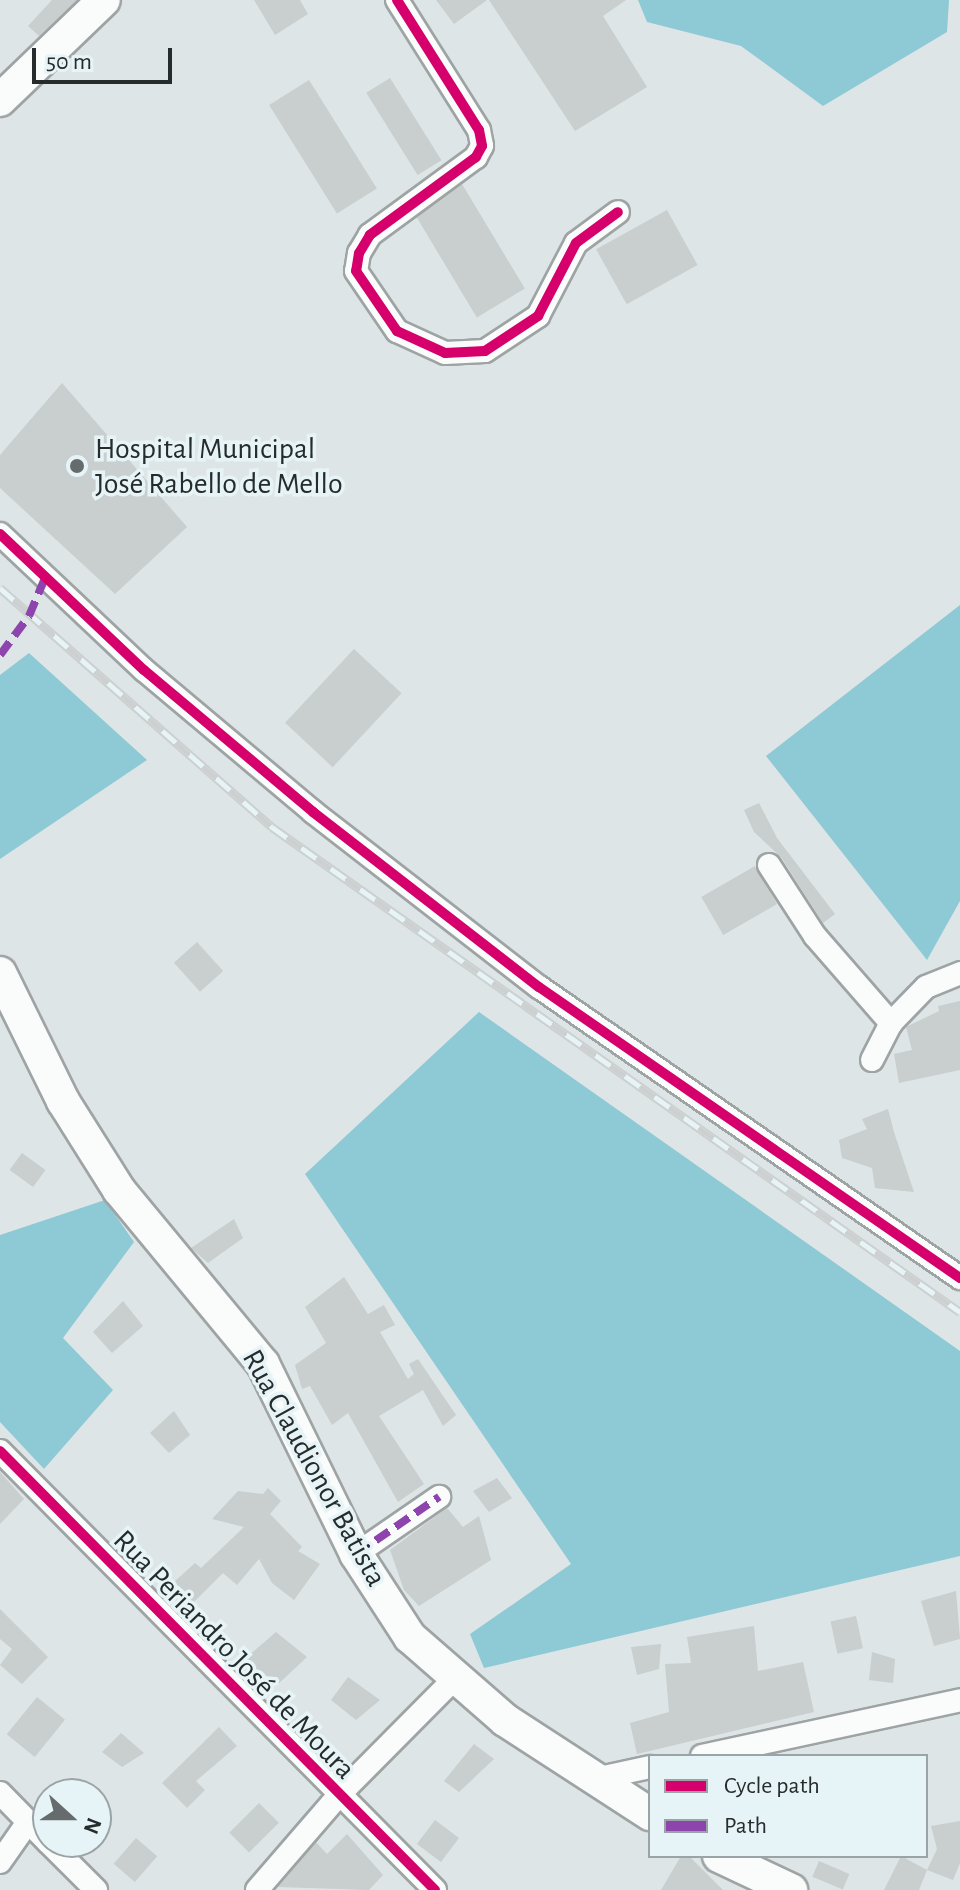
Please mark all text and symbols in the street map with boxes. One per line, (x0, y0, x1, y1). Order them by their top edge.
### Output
scale bar (36, 32, 176, 82)
text: 50 m (46, 50, 92, 74)
place label: Hospital Municipal José Rabello de Mello (95, 431, 343, 502)
marker: Hospital Municipal José Rabello de Mello (66, 455, 88, 477)
street label: Rua Claudionor Batista (234, 1343, 394, 1593)
street label: Rua Periandro José de Moura (105, 1523, 363, 1787)
legend (648, 1754, 928, 1858)
text: Cycle path (724, 1774, 820, 1798)
north arrow (32, 1778, 112, 1858)
text: Path (724, 1814, 767, 1838)
text: N (80, 1815, 106, 1837)

